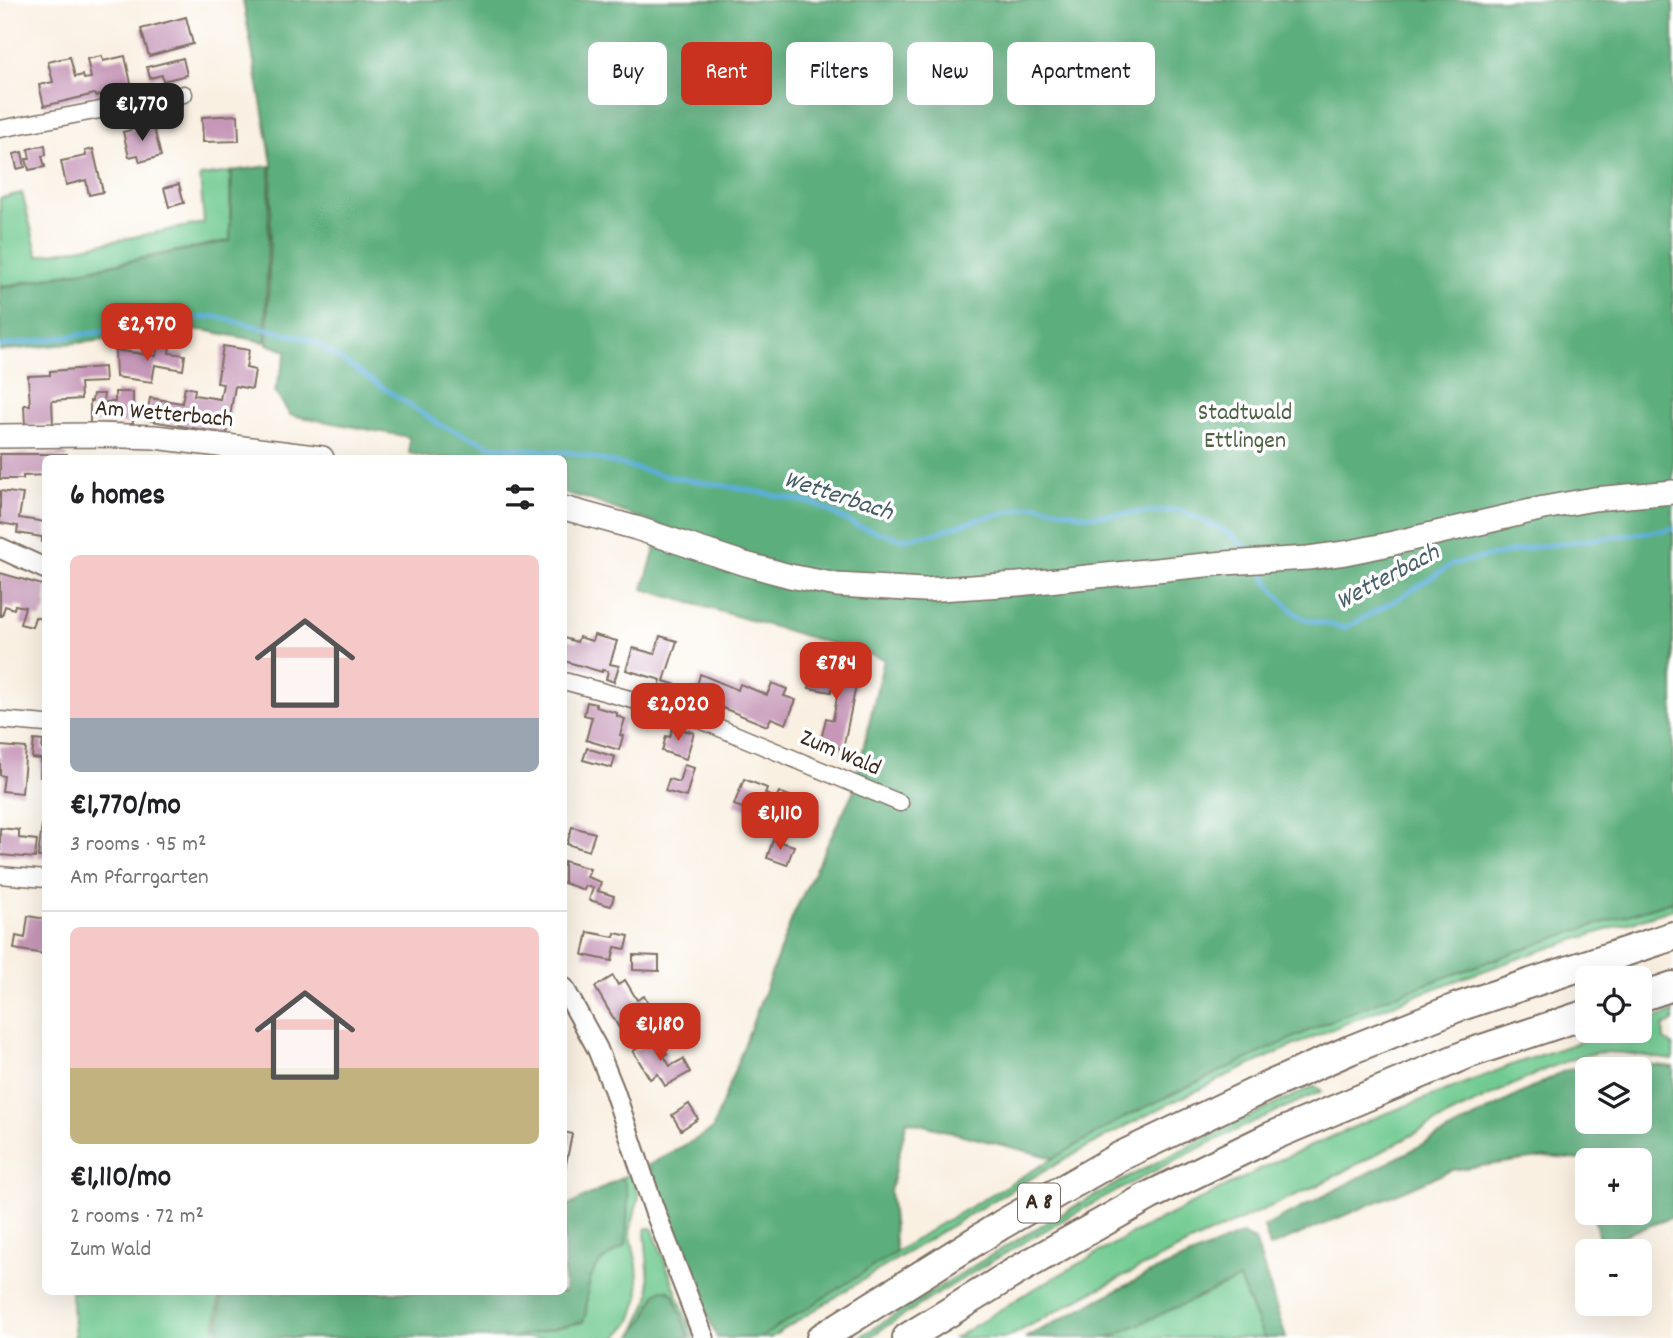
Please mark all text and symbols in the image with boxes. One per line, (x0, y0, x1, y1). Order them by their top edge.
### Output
chip: Buy (588, 42, 667, 105)
chip: Rent (681, 42, 772, 105)
chip: Filters (786, 42, 893, 105)
chip: New (907, 42, 993, 105)
chip: Apartment (1007, 42, 1155, 105)
pin: €1,770 (85, 83, 199, 143)
text: €1,770 (116, 89, 168, 122)
pin: €2,970 (90, 304, 204, 363)
text: €2,970 (117, 309, 177, 342)
street label: Am Wetterbach (93, 392, 235, 438)
park label: Stadtwald Ettlingen (1198, 397, 1292, 459)
water label: Wetterbach (779, 462, 898, 532)
text: 6 homes (70, 476, 165, 519)
icon: filters (501, 478, 539, 516)
water label: Wetterbach (1330, 535, 1447, 621)
icon: home (242, 600, 368, 726)
pin: €784 (795, 642, 877, 702)
text: €784 (816, 648, 856, 681)
pin: €2,020 (621, 684, 735, 743)
text: €2,020 (647, 689, 709, 722)
street label: Zum Wald (794, 722, 886, 786)
text: €1,770/mo (70, 786, 181, 829)
pin: €1,110 (723, 792, 837, 852)
text: €1,110 (758, 798, 802, 831)
text: 3 rooms · 95 m² (70, 829, 206, 862)
text: Am Pfarrgarten (70, 862, 209, 895)
map controls (1575, 966, 1652, 1316)
button: locate (1575, 966, 1652, 1043)
icon: home (242, 972, 368, 1098)
pin: €1,180 (603, 1004, 717, 1063)
text: €1,180 (635, 1009, 685, 1042)
button: layers (1575, 1057, 1652, 1134)
button: + (1575, 1148, 1652, 1225)
text: €1,110/mo (70, 1158, 171, 1201)
road number: A 8 (1018, 1184, 1060, 1222)
text: 2 rooms · 72 m² (70, 1201, 204, 1234)
text: Zum Wald (70, 1234, 151, 1267)
button: − (1575, 1239, 1652, 1316)

